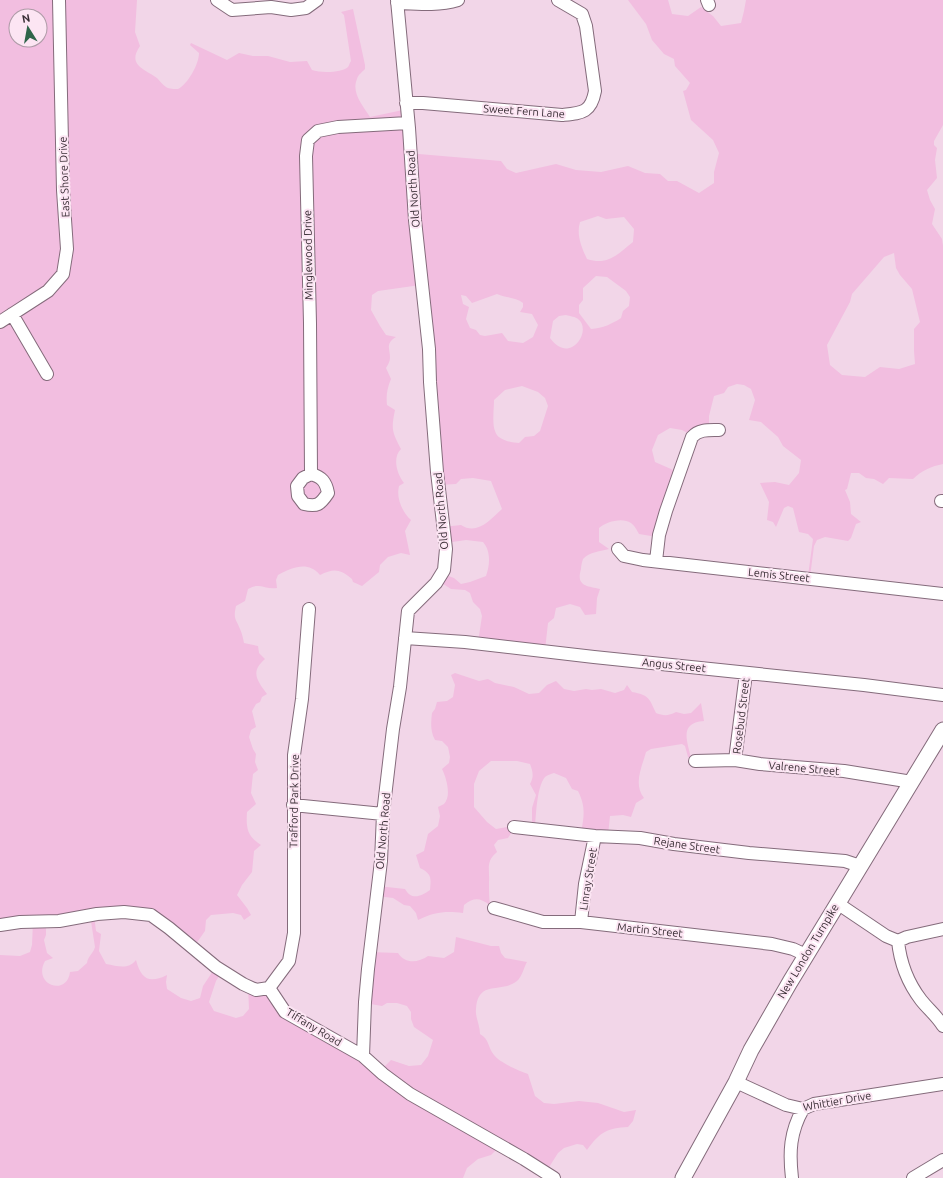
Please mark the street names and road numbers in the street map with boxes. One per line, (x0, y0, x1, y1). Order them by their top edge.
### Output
street label: Sweet Fern Lane (483, 102, 565, 120)
street label: East Shore Drive (57, 136, 71, 218)
street label: Old North Road (404, 150, 422, 228)
street label: Minglewood Drive (301, 210, 315, 300)
street label: Old North Road (432, 472, 450, 550)
street label: Lemis Street (748, 566, 811, 584)
street label: Angus Street (642, 656, 707, 674)
street label: Rosebud Street (730, 677, 752, 755)
street label: Trafford Park Drive (287, 754, 301, 848)
street label: Valrene Street (768, 759, 841, 777)
street label: Old North Road (374, 792, 392, 870)
street label: Rejane Street (653, 834, 722, 856)
street label: Linray Street (577, 846, 599, 911)
street label: New London Turnpike (775, 902, 841, 1000)
street label: Martin Street (617, 921, 684, 939)
street label: Tiffany Road (284, 1006, 344, 1048)
street label: Whittier Drive (802, 1089, 872, 1113)

